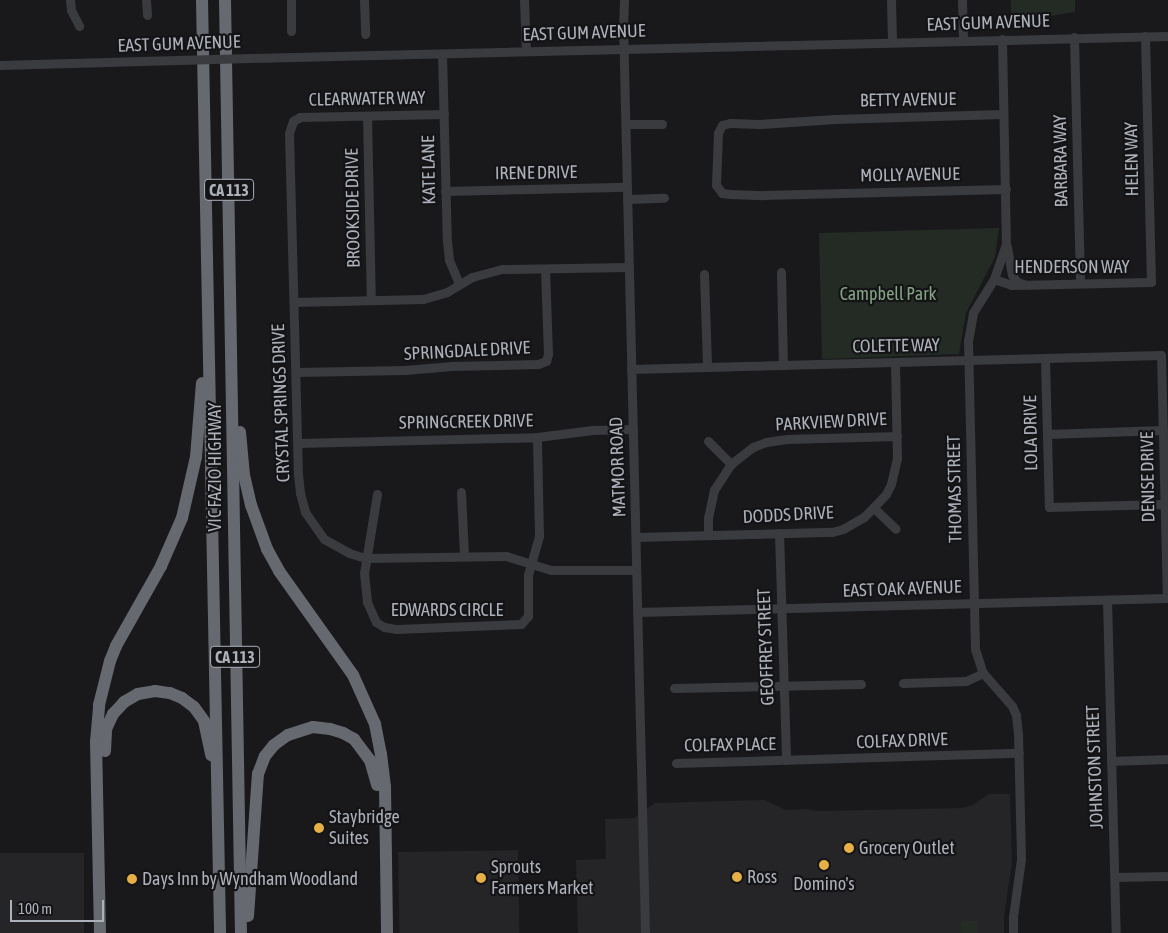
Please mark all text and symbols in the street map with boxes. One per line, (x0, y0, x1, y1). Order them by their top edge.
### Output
street label: EAST GUM AVENUE (926, 10, 1050, 36)
street label: EAST GUM AVENUE (522, 20, 646, 46)
street label: EAST GUM AVENUE (117, 31, 241, 57)
street label: CLEARWATER WAY (308, 87, 426, 111)
street label: BETTY AVENUE (860, 88, 956, 112)
street label: BARBARA WAY (1049, 115, 1073, 207)
street label: HELEN WAY (1121, 122, 1143, 196)
street label: KATE LANE (418, 135, 440, 205)
street label: BROOKSIDE DRIVE (341, 148, 365, 268)
street label: IRENE DRIVE (495, 161, 577, 185)
street label: MOLLY AVENUE (860, 163, 960, 187)
road number: CA 113 (204, 176, 254, 204)
street label: HENDERSON WAY (1014, 256, 1130, 278)
park label: Campbell Park (840, 283, 936, 305)
street label: CRYSTAL SPRINGS DRIVE (267, 324, 295, 482)
street label: COLETTE WAY (852, 334, 940, 358)
street label: SPRINGDALE DRIVE (403, 337, 531, 365)
street label: LOLA DRIVE (1020, 395, 1042, 471)
street label: VIC FAZIO HIGHWAY (204, 402, 226, 532)
street label: PARKVIEW DRIVE (775, 408, 887, 436)
street label: SPRINGCREEK DRIVE (399, 410, 533, 434)
street label: MATMOR ROAD (605, 416, 631, 518)
street label: DENISE DRIVE (1136, 431, 1160, 523)
street label: THOMAS STREET (943, 435, 967, 543)
street label: DODDS DRIVE (742, 502, 834, 528)
street label: EAST OAK AVENUE (842, 576, 962, 602)
street label: GEOFFREY STREET (753, 588, 779, 706)
street label: EDWARDS CIRCLE (391, 599, 503, 621)
road number: CA 113 (210, 644, 260, 670)
street label: JOHNSTON STREET (1082, 705, 1108, 829)
street label: COLFAX DRIVE (856, 729, 948, 753)
street label: COLFAX PLACE (684, 733, 776, 757)
place label: Staybridge Suites (329, 807, 400, 850)
marker: Staybridge Suites (313, 822, 325, 834)
place label: Grocery Outlet (859, 837, 955, 859)
marker: Grocery Outlet (843, 842, 855, 854)
place label: Sprouts Farmers Market (491, 857, 593, 900)
marker: Domino's (818, 859, 830, 871)
place label: Ross (747, 866, 777, 888)
place label: Days Inn by Wyndham Woodland (142, 868, 358, 890)
marker: Ross (731, 871, 743, 883)
marker: Sprouts Farmers Market (475, 872, 487, 884)
marker: Days Inn by Wyndham Woodland (126, 873, 138, 885)
place label: Domino's (793, 873, 855, 895)
scale bar (12, 890, 106, 922)
text: 100 m (18, 900, 52, 917)

